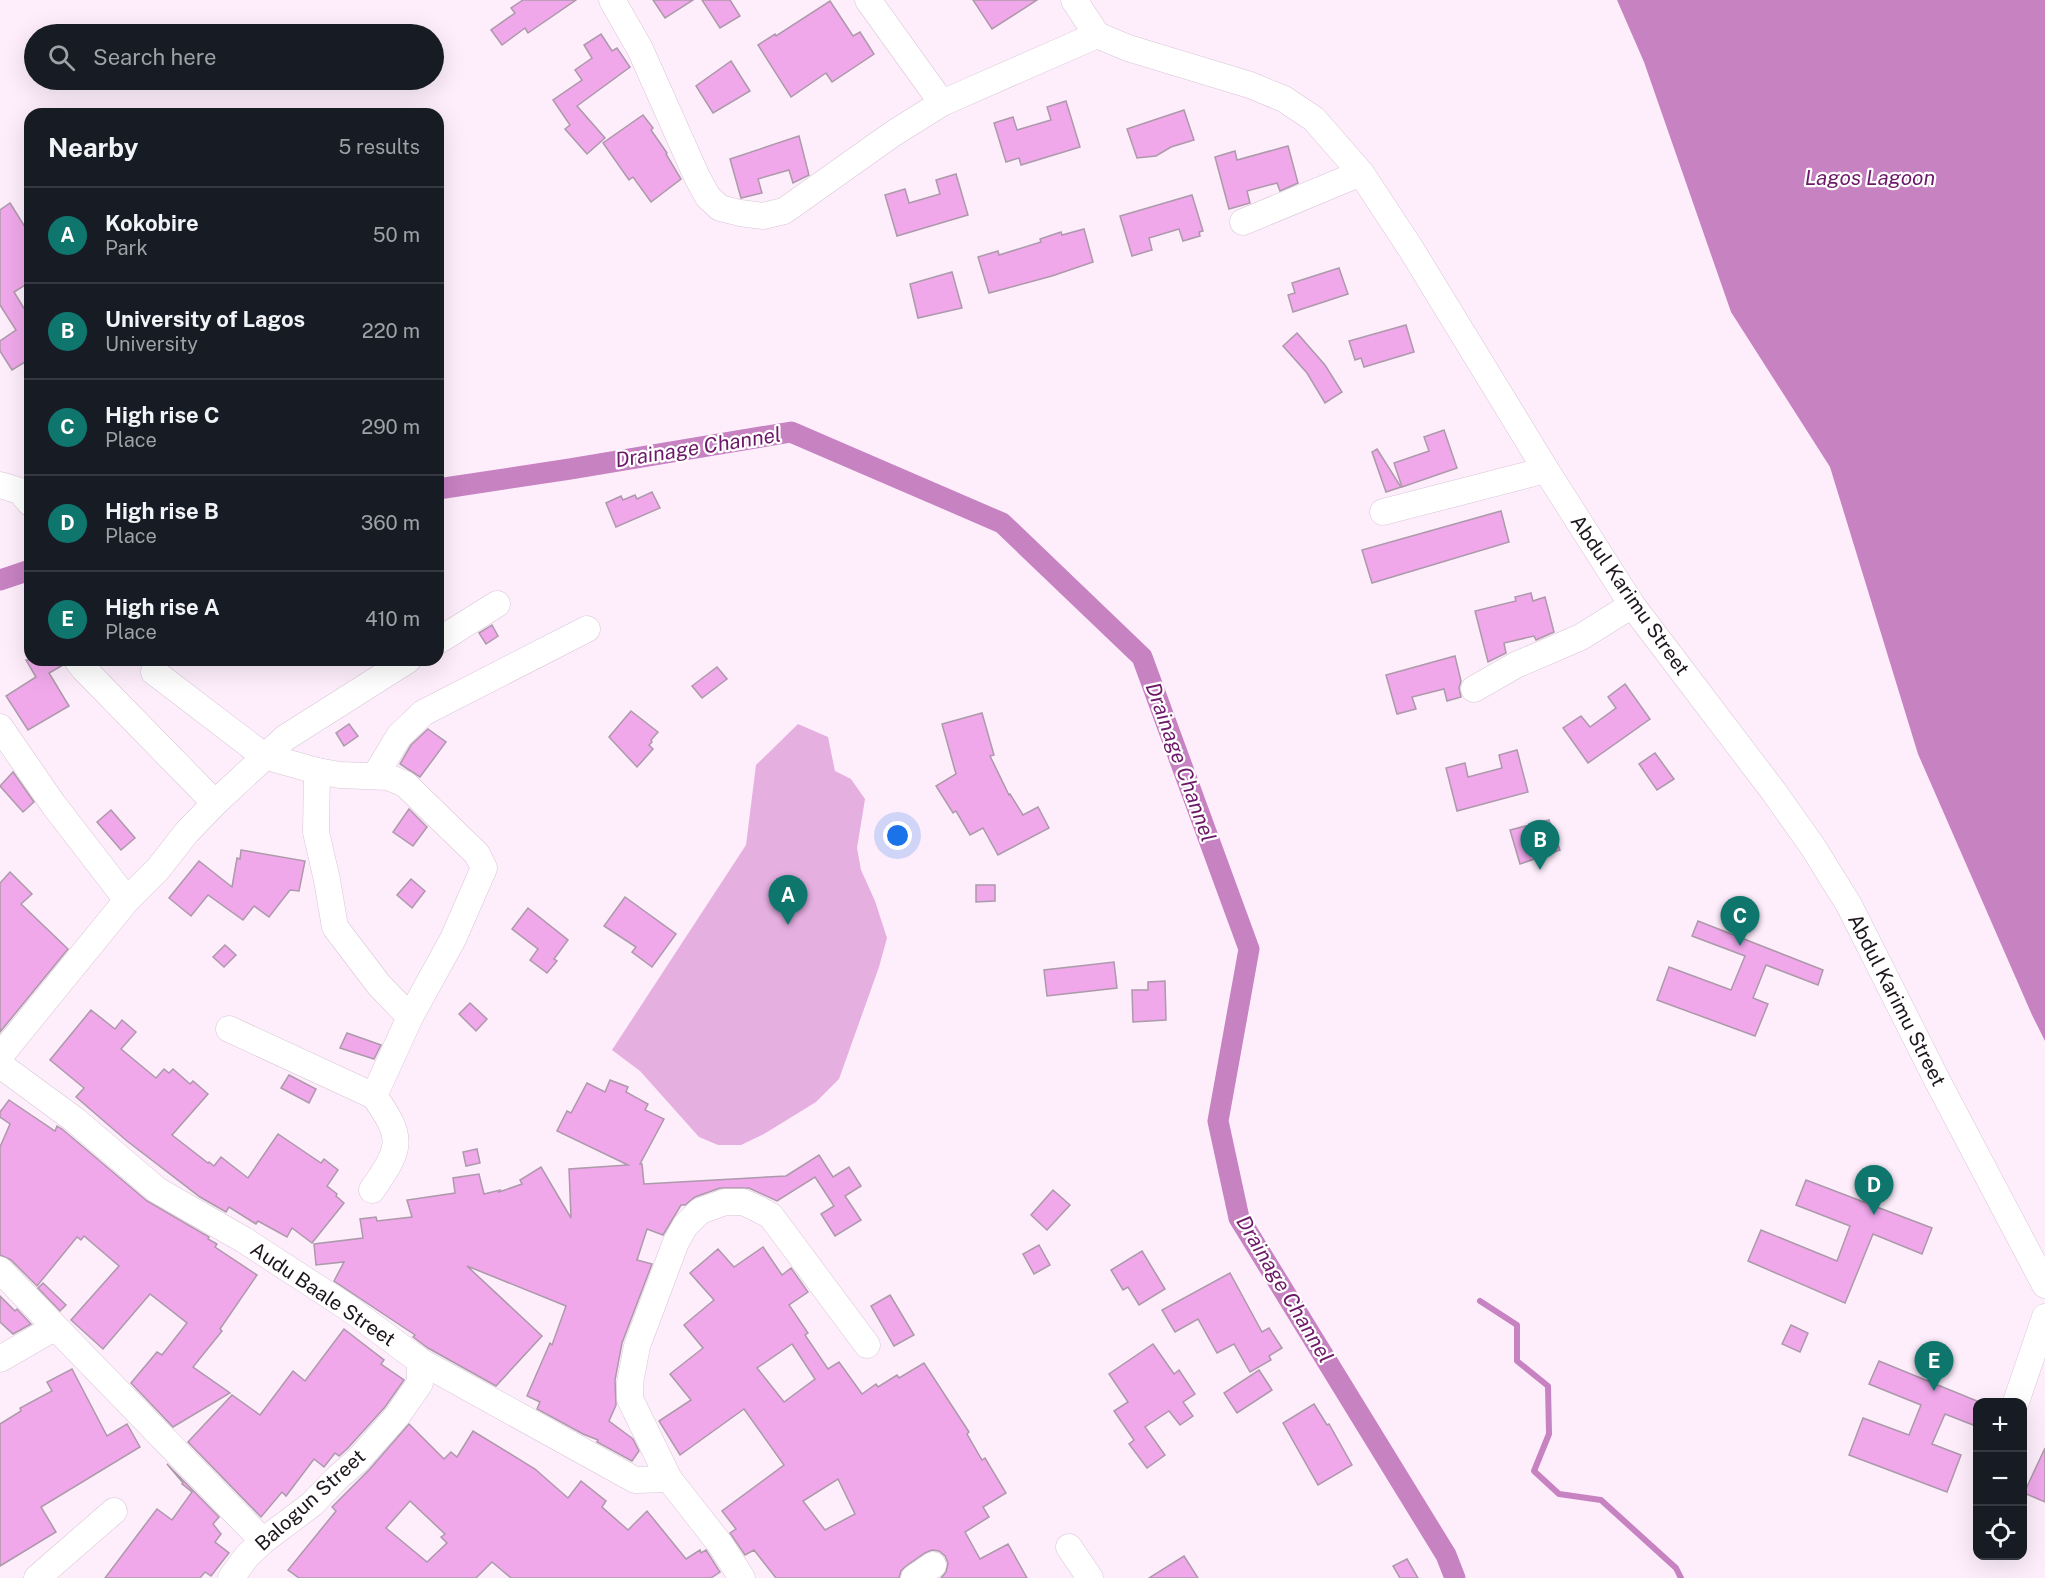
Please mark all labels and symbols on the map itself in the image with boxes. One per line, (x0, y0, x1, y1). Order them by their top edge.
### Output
water label: Lagos Lagoon (1805, 165, 1935, 190)
water label: Drainage Channel (613, 422, 783, 472)
street label: Abdul Karimu Street (1566, 510, 1694, 680)
water label: Drainage Channel (1141, 679, 1221, 845)
pin: B (1520, 820, 1560, 870)
your location (883, 821, 912, 850)
pin: A (768, 876, 808, 925)
pin: C (1720, 896, 1760, 946)
street label: Abdul Karimu Street (1843, 910, 1951, 1090)
pin: D (1854, 1166, 1894, 1215)
water label: Drainage Channel (1231, 1211, 1339, 1367)
street label: Audu Baale Street (246, 1237, 400, 1351)
pin: E (1914, 1342, 1954, 1391)
street label: Balogun Street (250, 1444, 370, 1556)

